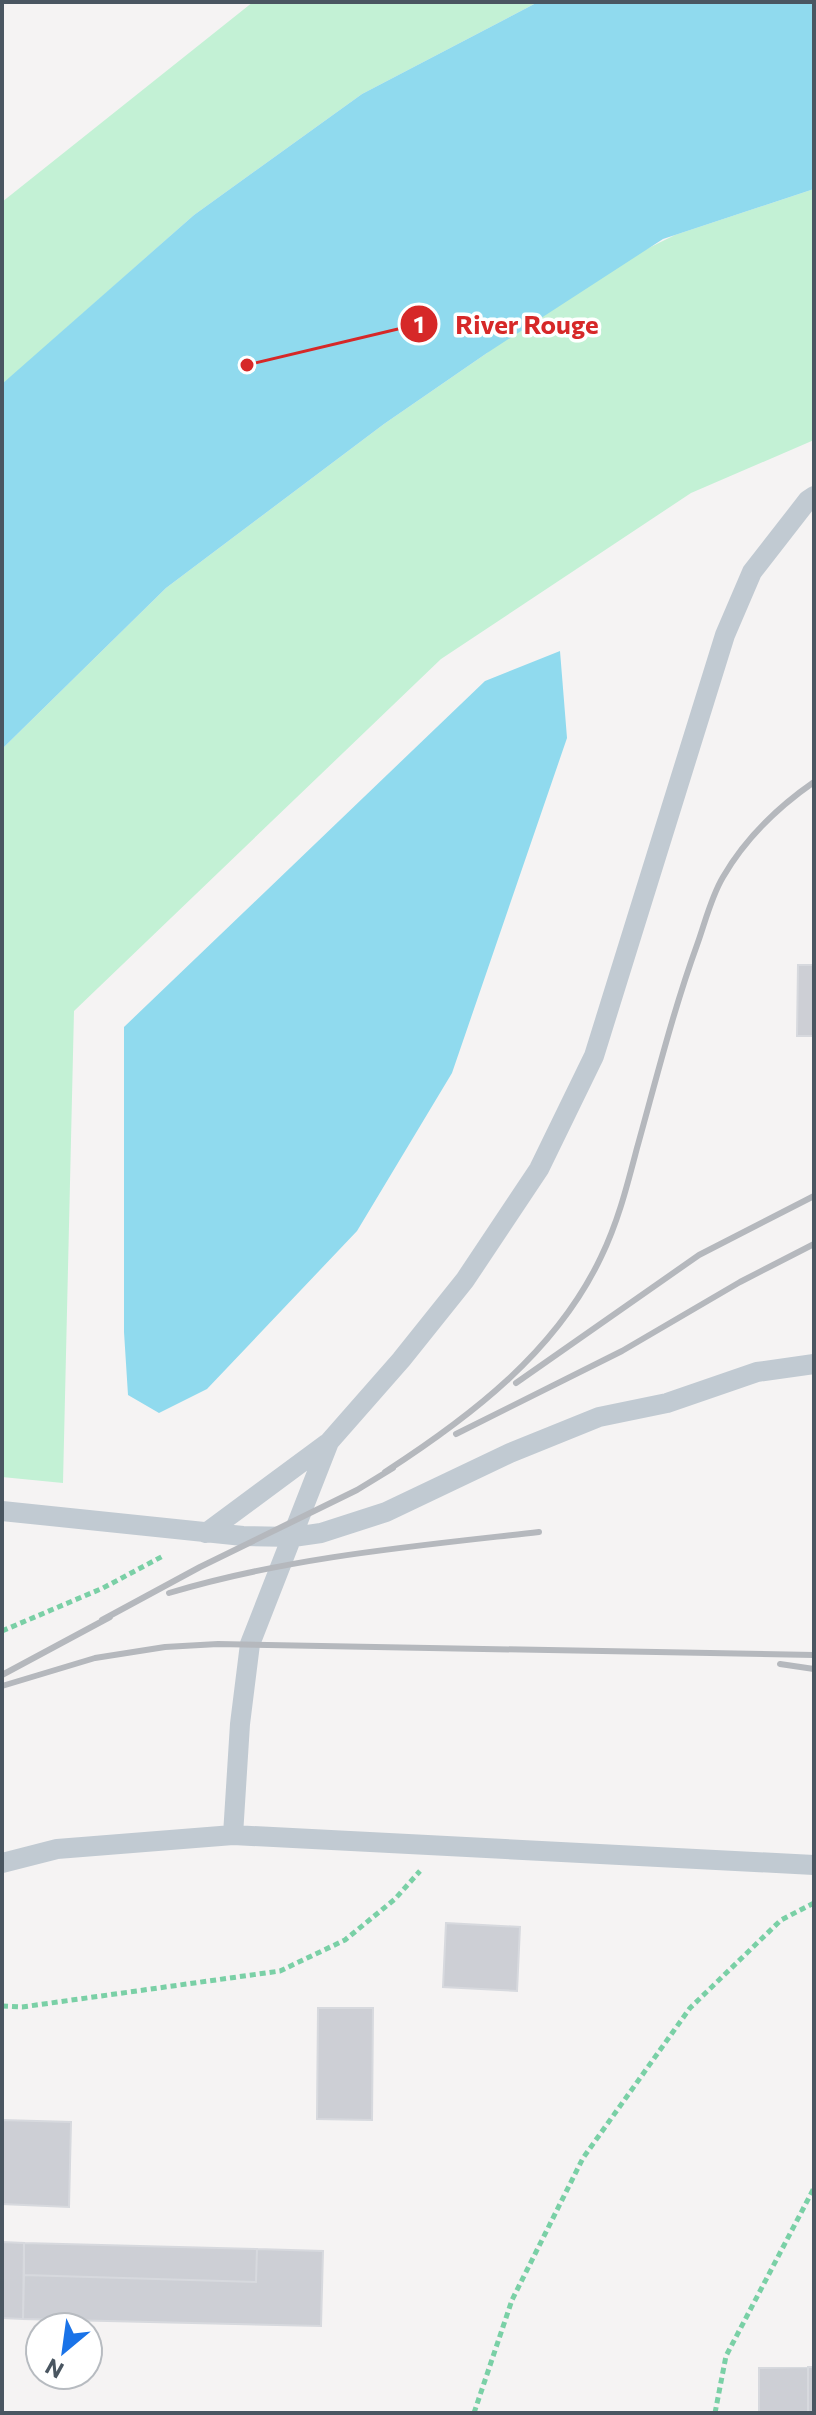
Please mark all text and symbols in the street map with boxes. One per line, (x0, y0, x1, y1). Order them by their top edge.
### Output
callout: River Rouge (399, 299, 614, 349)
text: River Rouge (455, 308, 599, 339)
text: 1 (414, 309, 424, 338)
north arrow (24, 2311, 104, 2391)
text: N (40, 2353, 68, 2385)

